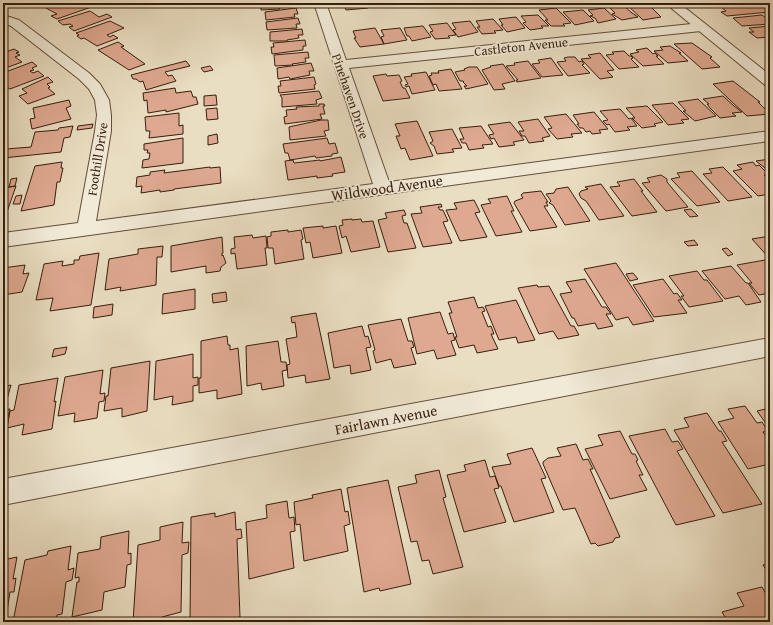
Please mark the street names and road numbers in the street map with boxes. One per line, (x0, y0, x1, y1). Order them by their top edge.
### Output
street label: Castleton Avenue (473, 32, 569, 61)
street label: Pinehaven Drive (327, 51, 374, 141)
street label: Foothill Drive (82, 121, 113, 197)
street label: Wildwood Avenue (330, 169, 444, 206)
street label: Fairlawn Avenue (333, 399, 439, 440)

